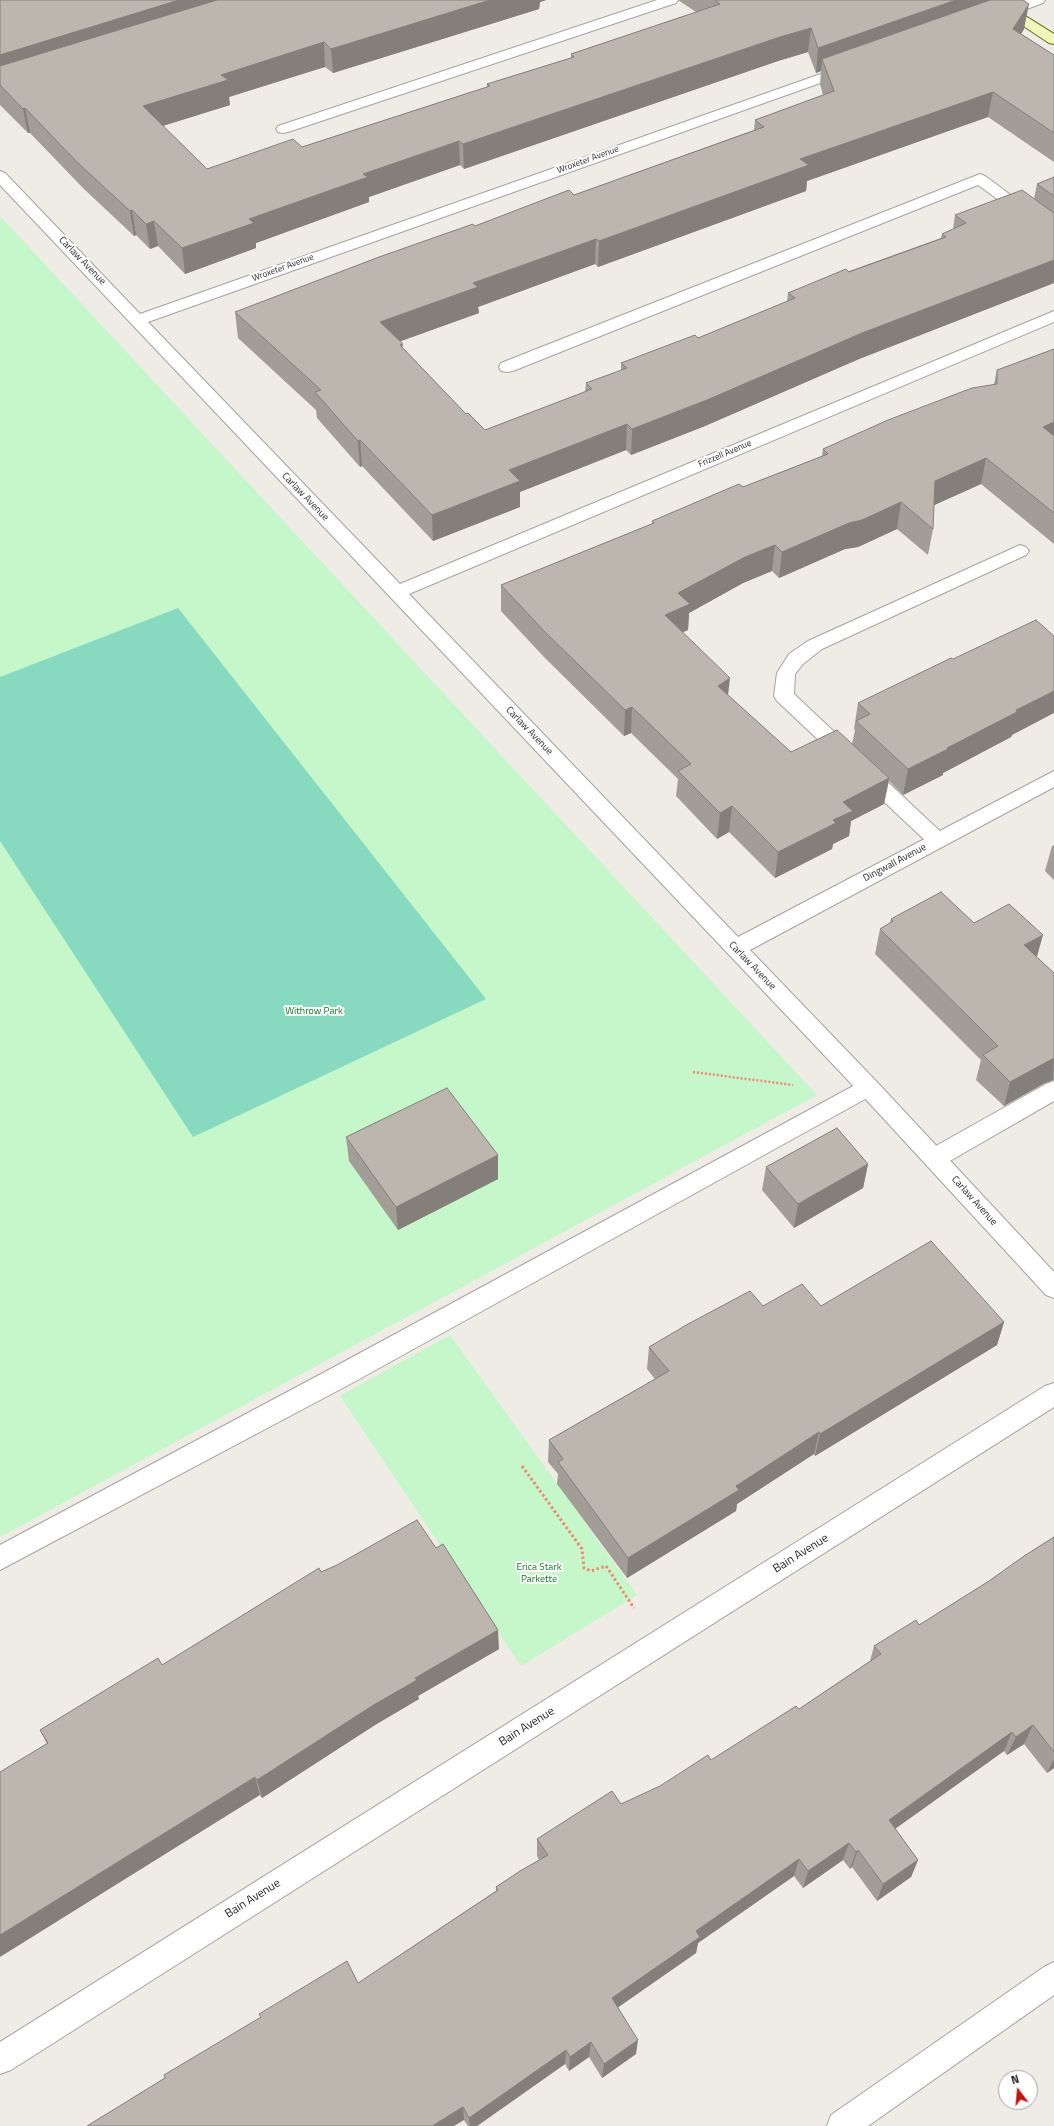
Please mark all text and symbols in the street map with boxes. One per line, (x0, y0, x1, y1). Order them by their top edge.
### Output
street label: Wroxeter Avenue (556, 144, 620, 176)
street label: Carlaw Avenue (56, 234, 108, 288)
street label: Wroxeter Avenue (251, 252, 315, 284)
street label: Frizzell Avenue (697, 438, 753, 470)
street label: Carlaw Avenue (279, 470, 331, 524)
street label: Carlaw Avenue (503, 704, 555, 758)
street label: Dingwall Avenue (861, 841, 929, 885)
street label: Carlaw Avenue (726, 939, 778, 993)
park label: Withrow Park (285, 1006, 343, 1018)
street label: Carlaw Avenue (949, 1174, 999, 1228)
street label: Bain Avenue (771, 1531, 831, 1577)
park label: Erica Stark Parkette (517, 1562, 561, 1586)
street label: Bain Avenue (497, 1704, 557, 1750)
street label: Bain Avenue (223, 1876, 283, 1922)
north arrow (998, 2070, 1038, 2110)
text: N (1009, 2071, 1021, 2088)

